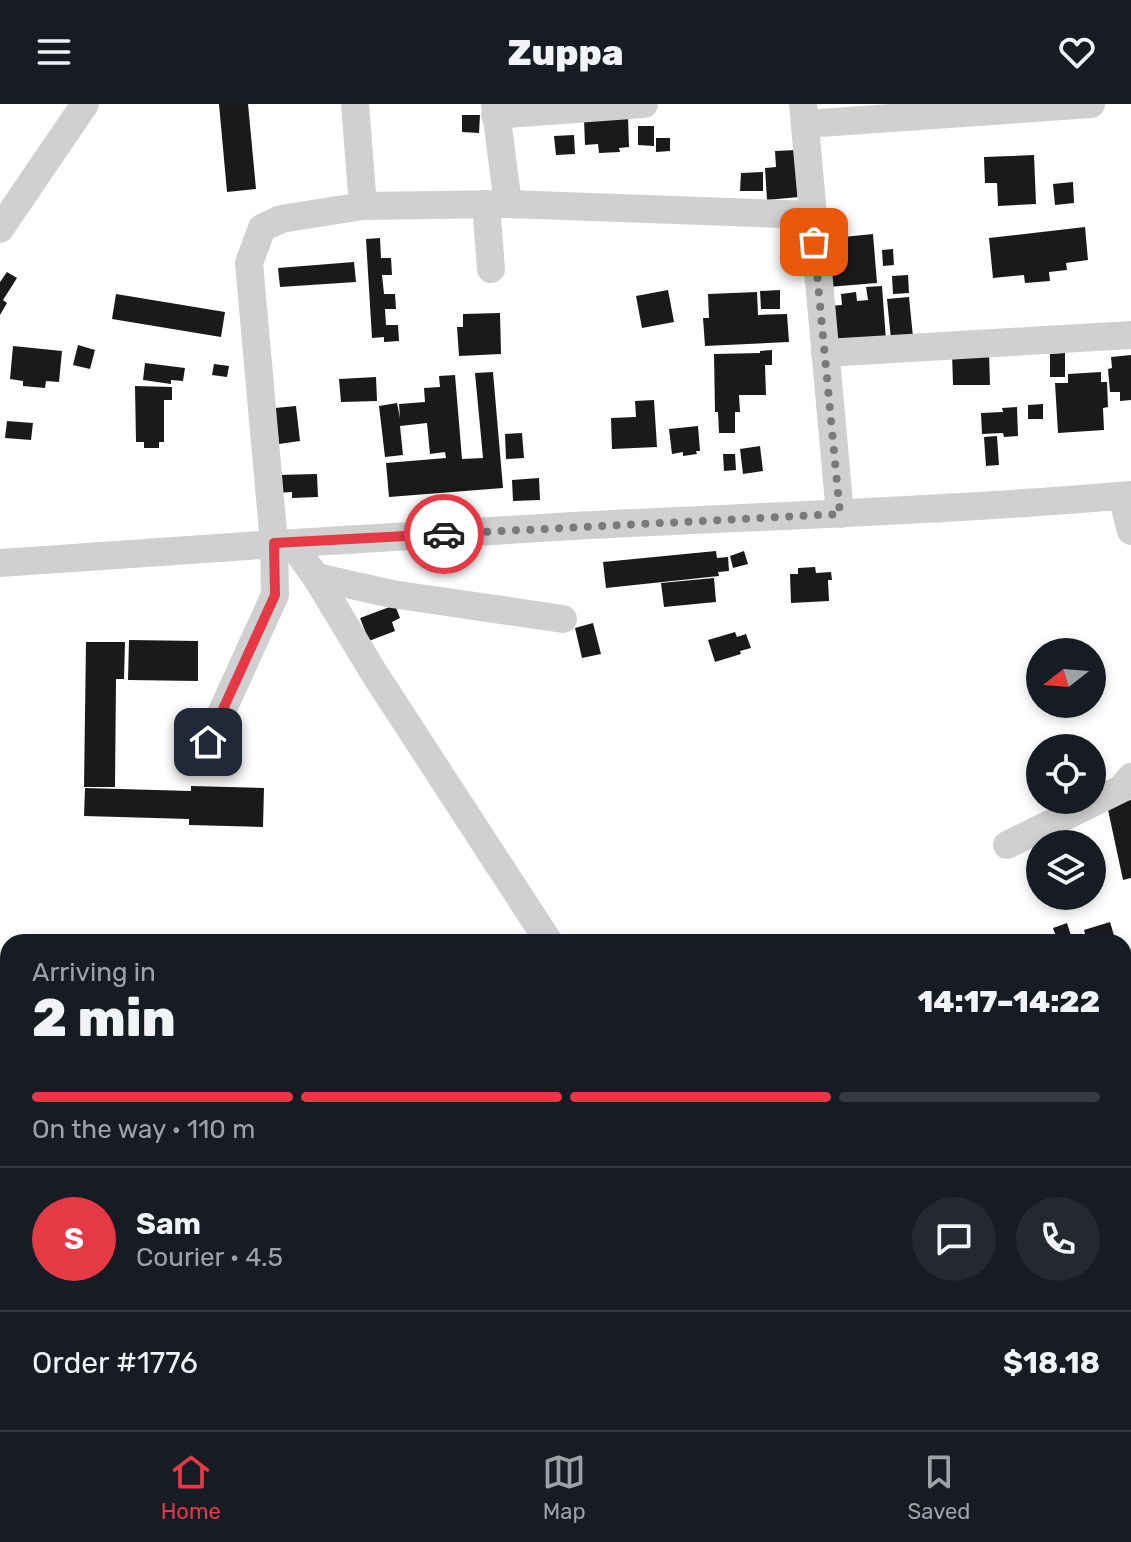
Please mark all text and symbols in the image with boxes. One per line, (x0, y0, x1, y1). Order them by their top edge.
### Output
icon: menu (32, 30, 76, 74)
icon: heart (1055, 30, 1099, 74)
text: Zuppa (507, 31, 624, 74)
pin (780, 208, 848, 276)
icon: bag (792, 220, 836, 264)
courier (404, 494, 484, 574)
icon: car (422, 512, 466, 556)
north arrow (1026, 638, 1106, 718)
map controls (1026, 638, 1106, 910)
pin (174, 708, 242, 776)
icon: home (186, 720, 230, 764)
button: locate (1026, 734, 1106, 814)
button: layers (1026, 830, 1106, 910)
text: Arriving in (32, 957, 156, 988)
text: 14:17–14:22 (917, 984, 1100, 1020)
text: 2 min (32, 987, 176, 1049)
text: On the way · 110 m (32, 1114, 255, 1145)
button: chat (912, 1197, 996, 1281)
button: phone (1016, 1197, 1100, 1281)
text: Sam (136, 1206, 201, 1242)
text: S (64, 1221, 84, 1257)
text: Courier · 4.5 (136, 1242, 283, 1273)
text: Order #1776 (32, 1345, 198, 1381)
text: $18.18 (1003, 1345, 1100, 1381)
tab: Home (161, 1450, 221, 1525)
tab: Map (542, 1450, 586, 1525)
tab: Saved (908, 1450, 970, 1525)

